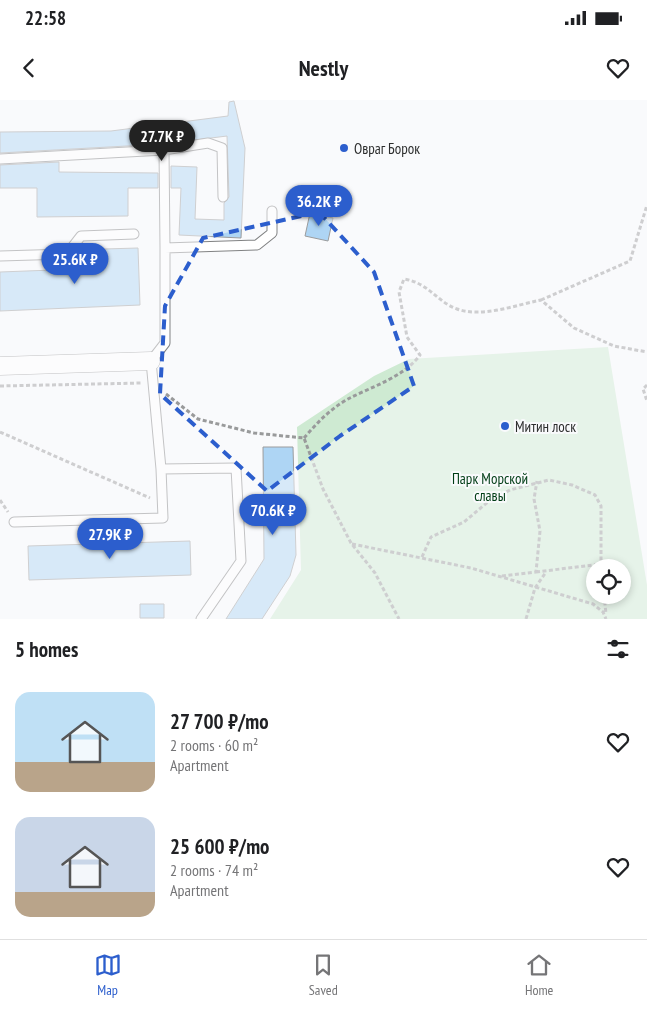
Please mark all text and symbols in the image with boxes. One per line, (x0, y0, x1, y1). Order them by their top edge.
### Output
text: 22:58 (25, 6, 66, 30)
icon: back (15, 54, 43, 82)
text: Nestly (299, 54, 348, 82)
icon: heart (604, 54, 632, 82)
pin: 27.7K ₽ (116, 120, 208, 162)
text: 27.7K ₽ (140, 126, 184, 146)
place label: Овраг Борок (354, 139, 420, 158)
marker: Овраг Борок (338, 142, 350, 154)
pin: 36.2K ₽ (273, 184, 365, 227)
text: 36.2K ₽ (296, 191, 342, 211)
pin: 25.6K ₽ (29, 242, 121, 285)
text: 25.6K ₽ (52, 249, 98, 269)
place label: Митин лоск (515, 417, 576, 436)
marker: Митин лоск (499, 420, 511, 432)
park label: Парк Морской славы (452, 469, 528, 505)
pin: 70.6K ₽ (227, 494, 319, 536)
text: 70.6K ₽ (250, 500, 296, 520)
pin: 27.9K ₽ (64, 518, 156, 560)
text: 27.9K ₽ (88, 524, 132, 544)
map controls (586, 559, 631, 604)
button: locate (586, 559, 631, 604)
icon: filters (604, 635, 632, 663)
text: 5 homes (15, 636, 78, 663)
text: 27 700 ₽/mo (170, 708, 269, 735)
icon: home (55, 712, 115, 772)
icon: heart (604, 728, 632, 756)
text: 2 rooms · 60 m² (170, 735, 258, 755)
text: Apartment (170, 755, 229, 775)
text: 25 600 ₽/mo (170, 833, 269, 860)
icon: home (55, 837, 115, 897)
icon: heart (604, 853, 632, 881)
text: 2 rooms · 74 m² (170, 860, 258, 880)
text: Apartment (170, 880, 229, 900)
tab: Map (94, 951, 122, 999)
tab: Saved (309, 951, 338, 999)
tab: Home (525, 951, 553, 999)

